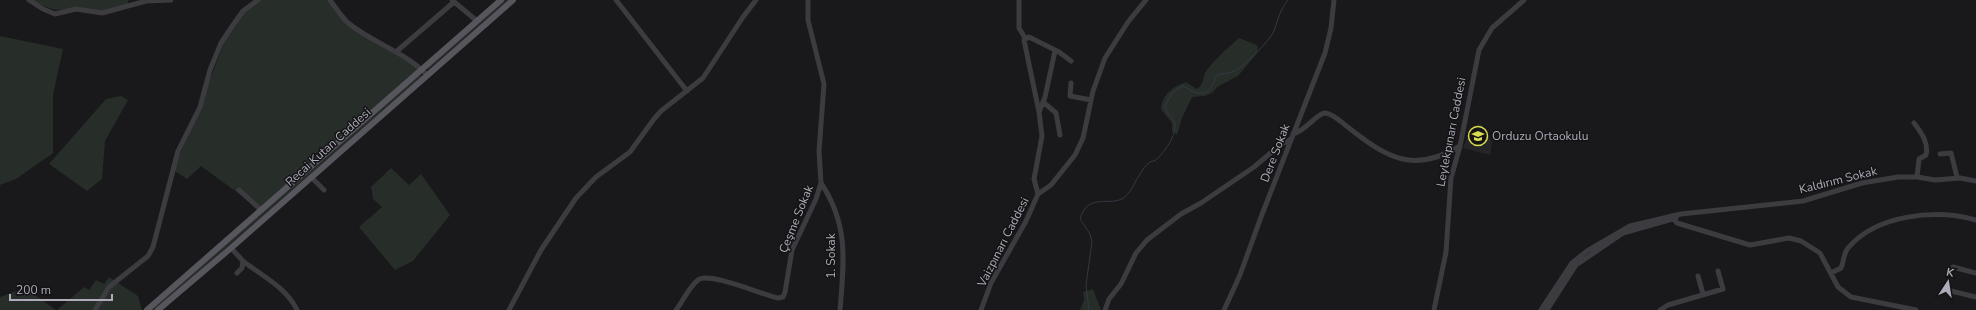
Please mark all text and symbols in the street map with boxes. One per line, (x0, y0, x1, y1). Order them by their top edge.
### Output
street label: Leylekpınarı Caddesi (1433, 76, 1469, 188)
street label: Recai Kutan Caddesi (282, 104, 374, 190)
street label: Dere Sokak (1257, 121, 1294, 184)
school or university icon: Orduzu Ortaokulu (1467, 125, 1489, 147)
place label: Orduzu Ortaokulu (1492, 128, 1589, 144)
street label: Kaldırım Sokak (1797, 162, 1880, 197)
street label: Çeşme Sokak (775, 182, 817, 255)
street label: Vaizpınarı Caddesi (973, 194, 1033, 290)
street label: 1. Sokak (823, 232, 839, 279)
north arrow (1928, 262, 1968, 302)
text: K (1945, 265, 1956, 281)
scale bar (10, 276, 112, 302)
text: 200 m (16, 282, 51, 298)

